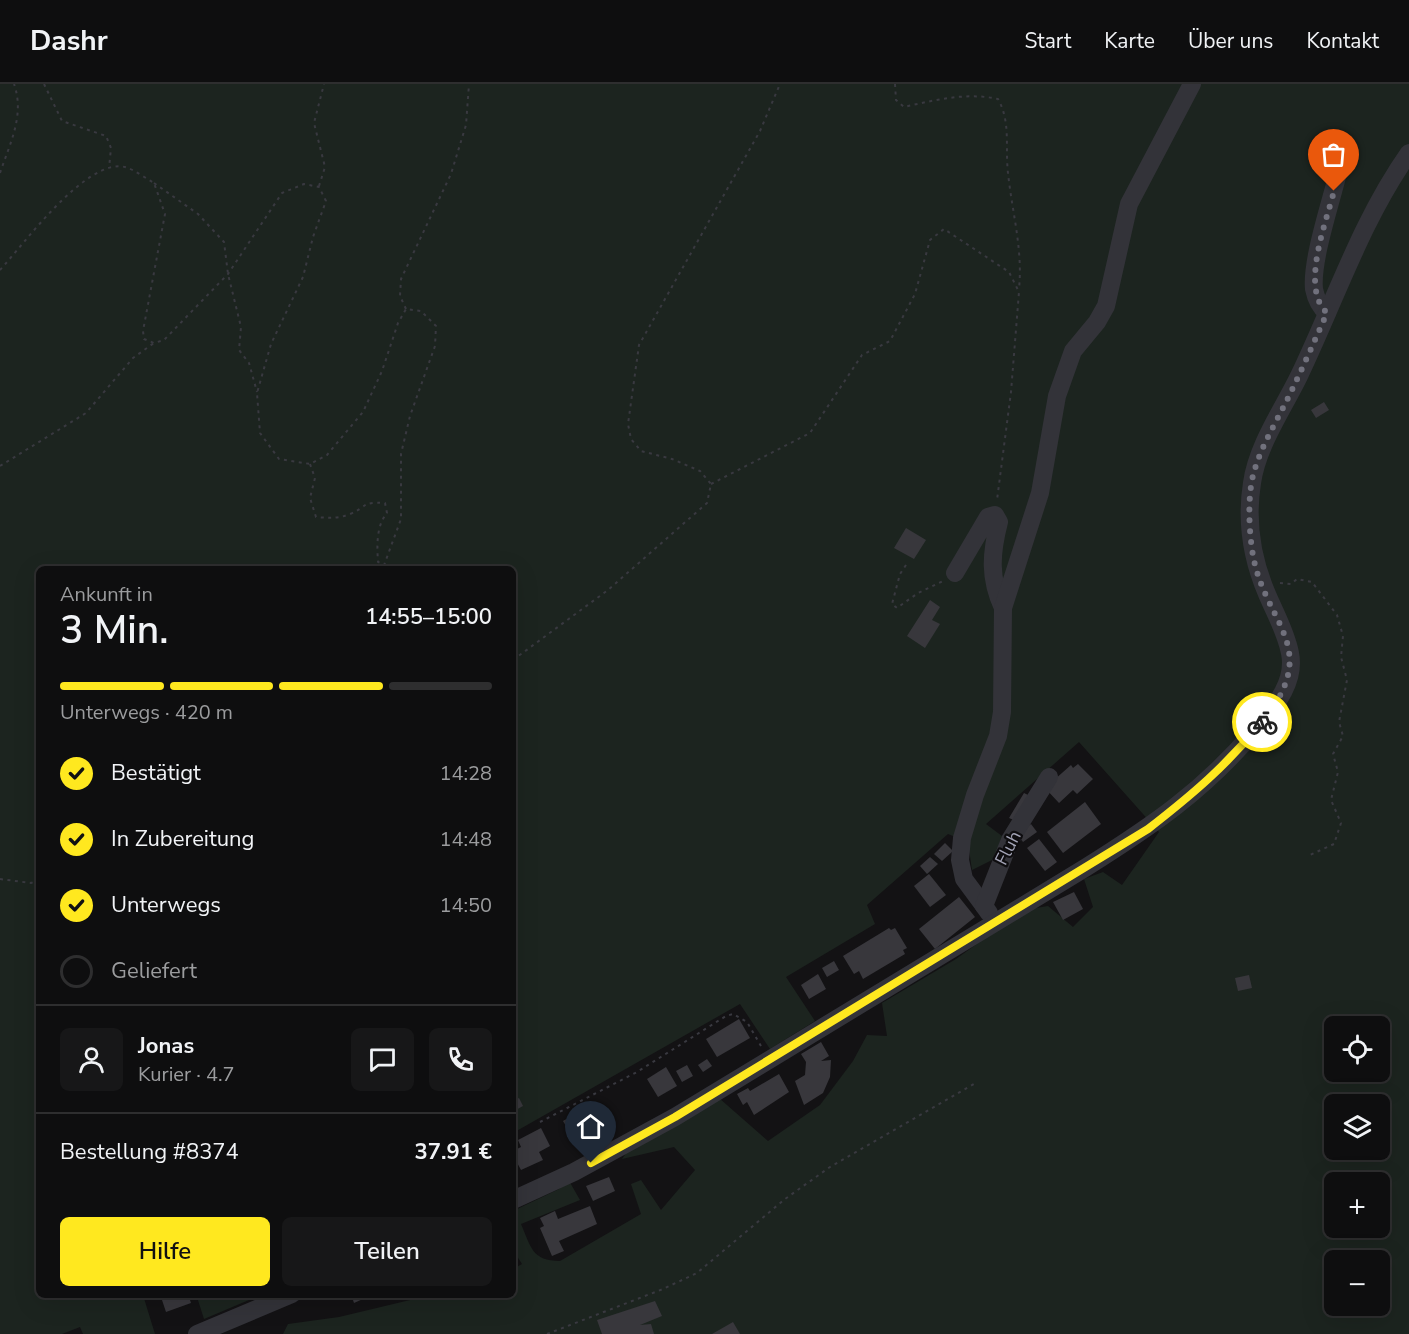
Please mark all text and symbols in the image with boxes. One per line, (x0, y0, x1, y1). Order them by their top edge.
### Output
text: Dashr (30, 22, 108, 60)
text: Start (1024, 27, 1071, 55)
text: Karte (1104, 27, 1155, 55)
text: Über uns (1188, 27, 1273, 55)
text: Kontakt (1306, 27, 1379, 55)
pin (1308, 129, 1359, 191)
icon: bag (1317, 138, 1350, 171)
text: Ankunft in (60, 581, 153, 608)
text: 14:55–15:00 (365, 602, 492, 632)
text: 3 Min. (60, 604, 168, 657)
courier (1232, 692, 1292, 752)
text: Unterwegs · 420 m (60, 699, 233, 726)
icon: bike (1246, 706, 1279, 739)
icon: check (60, 757, 93, 790)
text: Bestätigt (111, 758, 201, 788)
text: 14:28 (439, 760, 492, 787)
icon: check (60, 823, 93, 856)
text: In Zubereitung (111, 824, 254, 854)
text: 14:48 (439, 826, 492, 853)
street label: Fluh (989, 827, 1027, 869)
icon: check (60, 889, 93, 922)
text: Unterwegs (111, 890, 221, 920)
text: 14:50 (439, 892, 492, 919)
text: Geliefert (111, 956, 197, 986)
map controls (1324, 1016, 1390, 1316)
button: locate (1324, 1016, 1390, 1082)
button: person (60, 1028, 123, 1091)
button: chat (351, 1028, 414, 1091)
button: phone (429, 1028, 492, 1091)
text: Jonas (138, 1031, 194, 1061)
text: Kurier · 4.7 (138, 1061, 235, 1088)
button: layers (1324, 1094, 1390, 1160)
pin (565, 1101, 616, 1163)
icon: home (574, 1110, 607, 1143)
text: Bestellung #8374 (60, 1137, 239, 1167)
text: 37.91 € (415, 1137, 492, 1167)
button: + (1324, 1172, 1390, 1238)
button: Hilfe (60, 1217, 270, 1286)
button: Teilen (282, 1217, 492, 1286)
button: − (1324, 1250, 1390, 1316)

